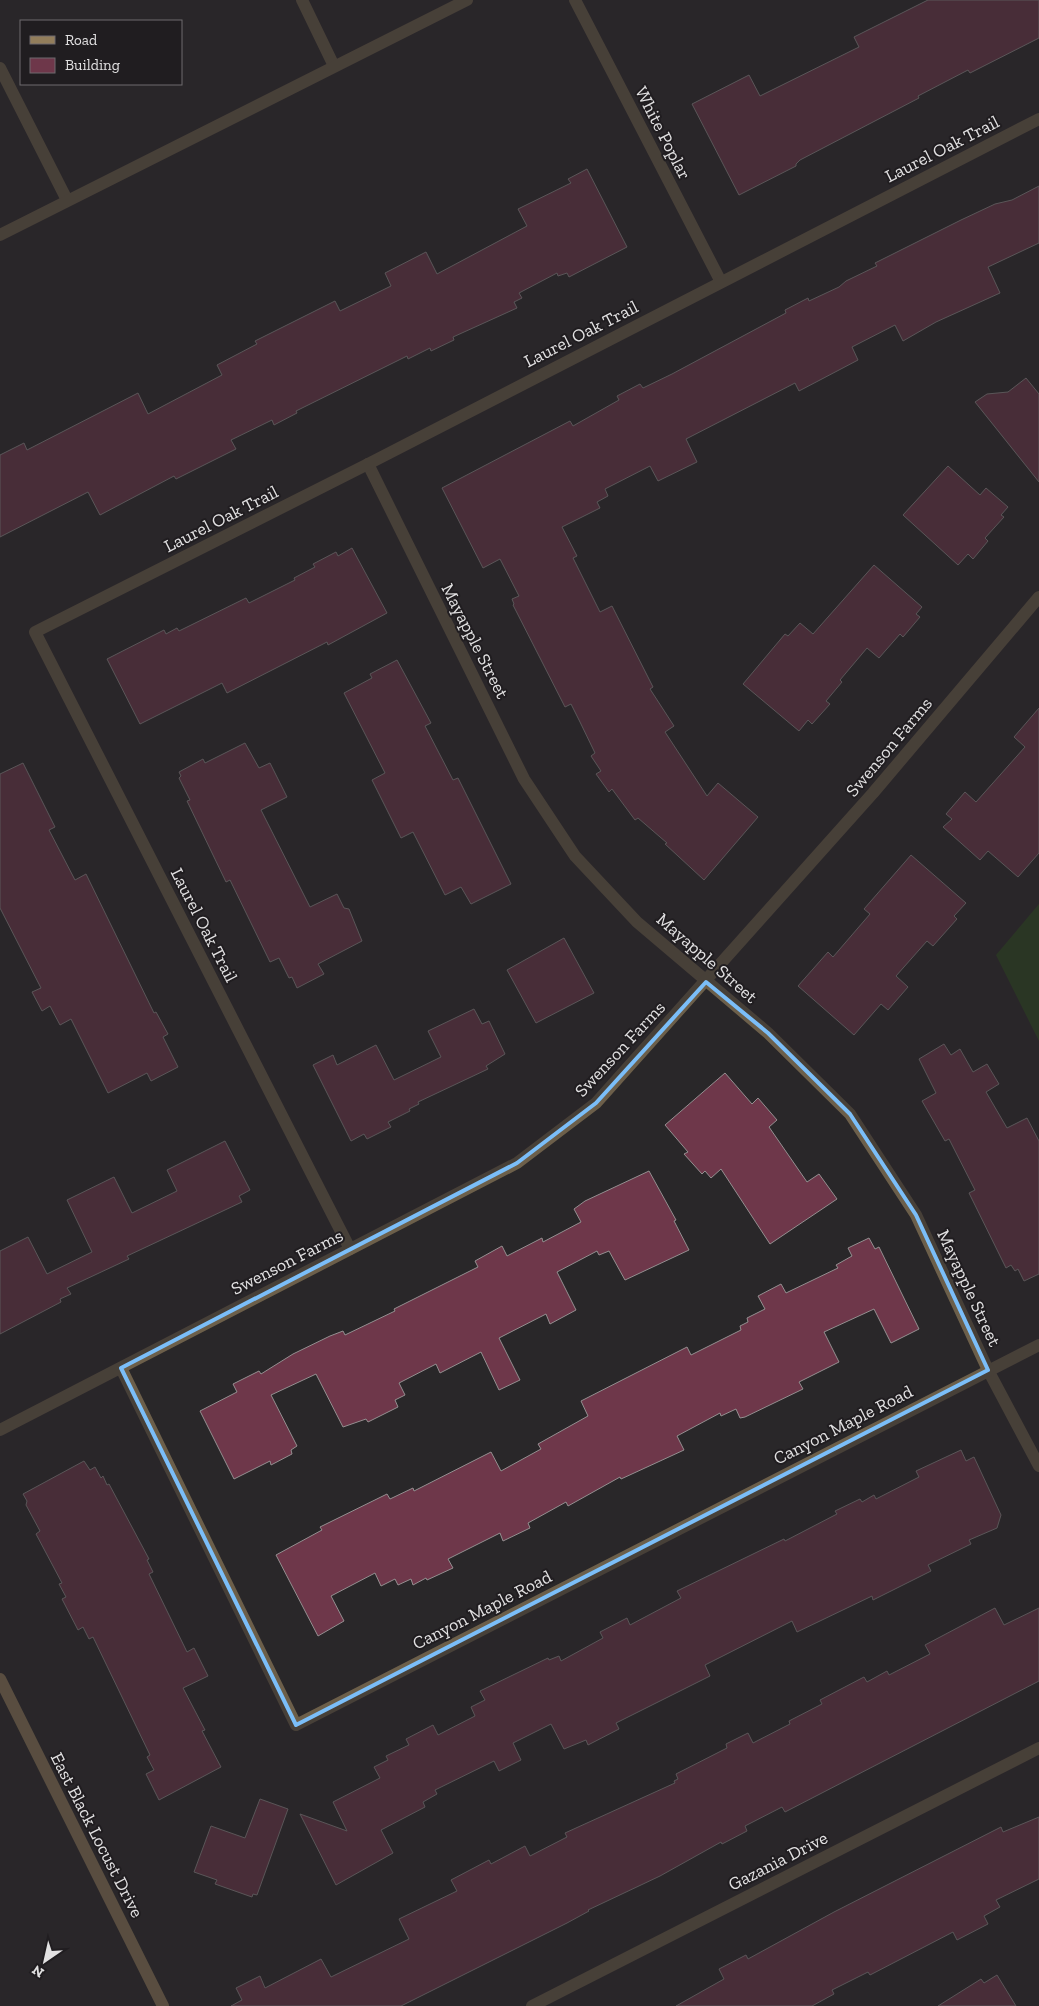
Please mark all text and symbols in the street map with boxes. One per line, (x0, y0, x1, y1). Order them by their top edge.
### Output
legend (20, 20, 182, 85)
text: Road (65, 31, 98, 49)
text: Building (65, 56, 120, 74)
street label: White Poplar (630, 83, 696, 183)
street label: Laurel Oak Trail (881, 111, 1003, 187)
street label: Laurel Oak Trail (520, 296, 642, 372)
street label: Laurel Oak Trail (160, 481, 282, 557)
street label: Mayapple Street (436, 580, 514, 703)
street label: Swenson Farms (841, 693, 937, 801)
street label: Laurel Oak Trail (166, 864, 242, 986)
street label: Mayapple Street (652, 908, 762, 1008)
street label: Swenson Farms (570, 996, 670, 1101)
street label: Swenson Farms (227, 1224, 347, 1300)
street label: Mayapple Street (932, 1226, 1006, 1350)
street label: Canyon Maple Road (770, 1380, 916, 1470)
street label: Canyon Maple Road (409, 1565, 555, 1655)
street label: East Black Locust Drive (46, 1749, 148, 1921)
street label: Gazania Drive (725, 1827, 831, 1895)
north arrow (20, 1936, 70, 1986)
text: N (29, 1961, 47, 1981)

